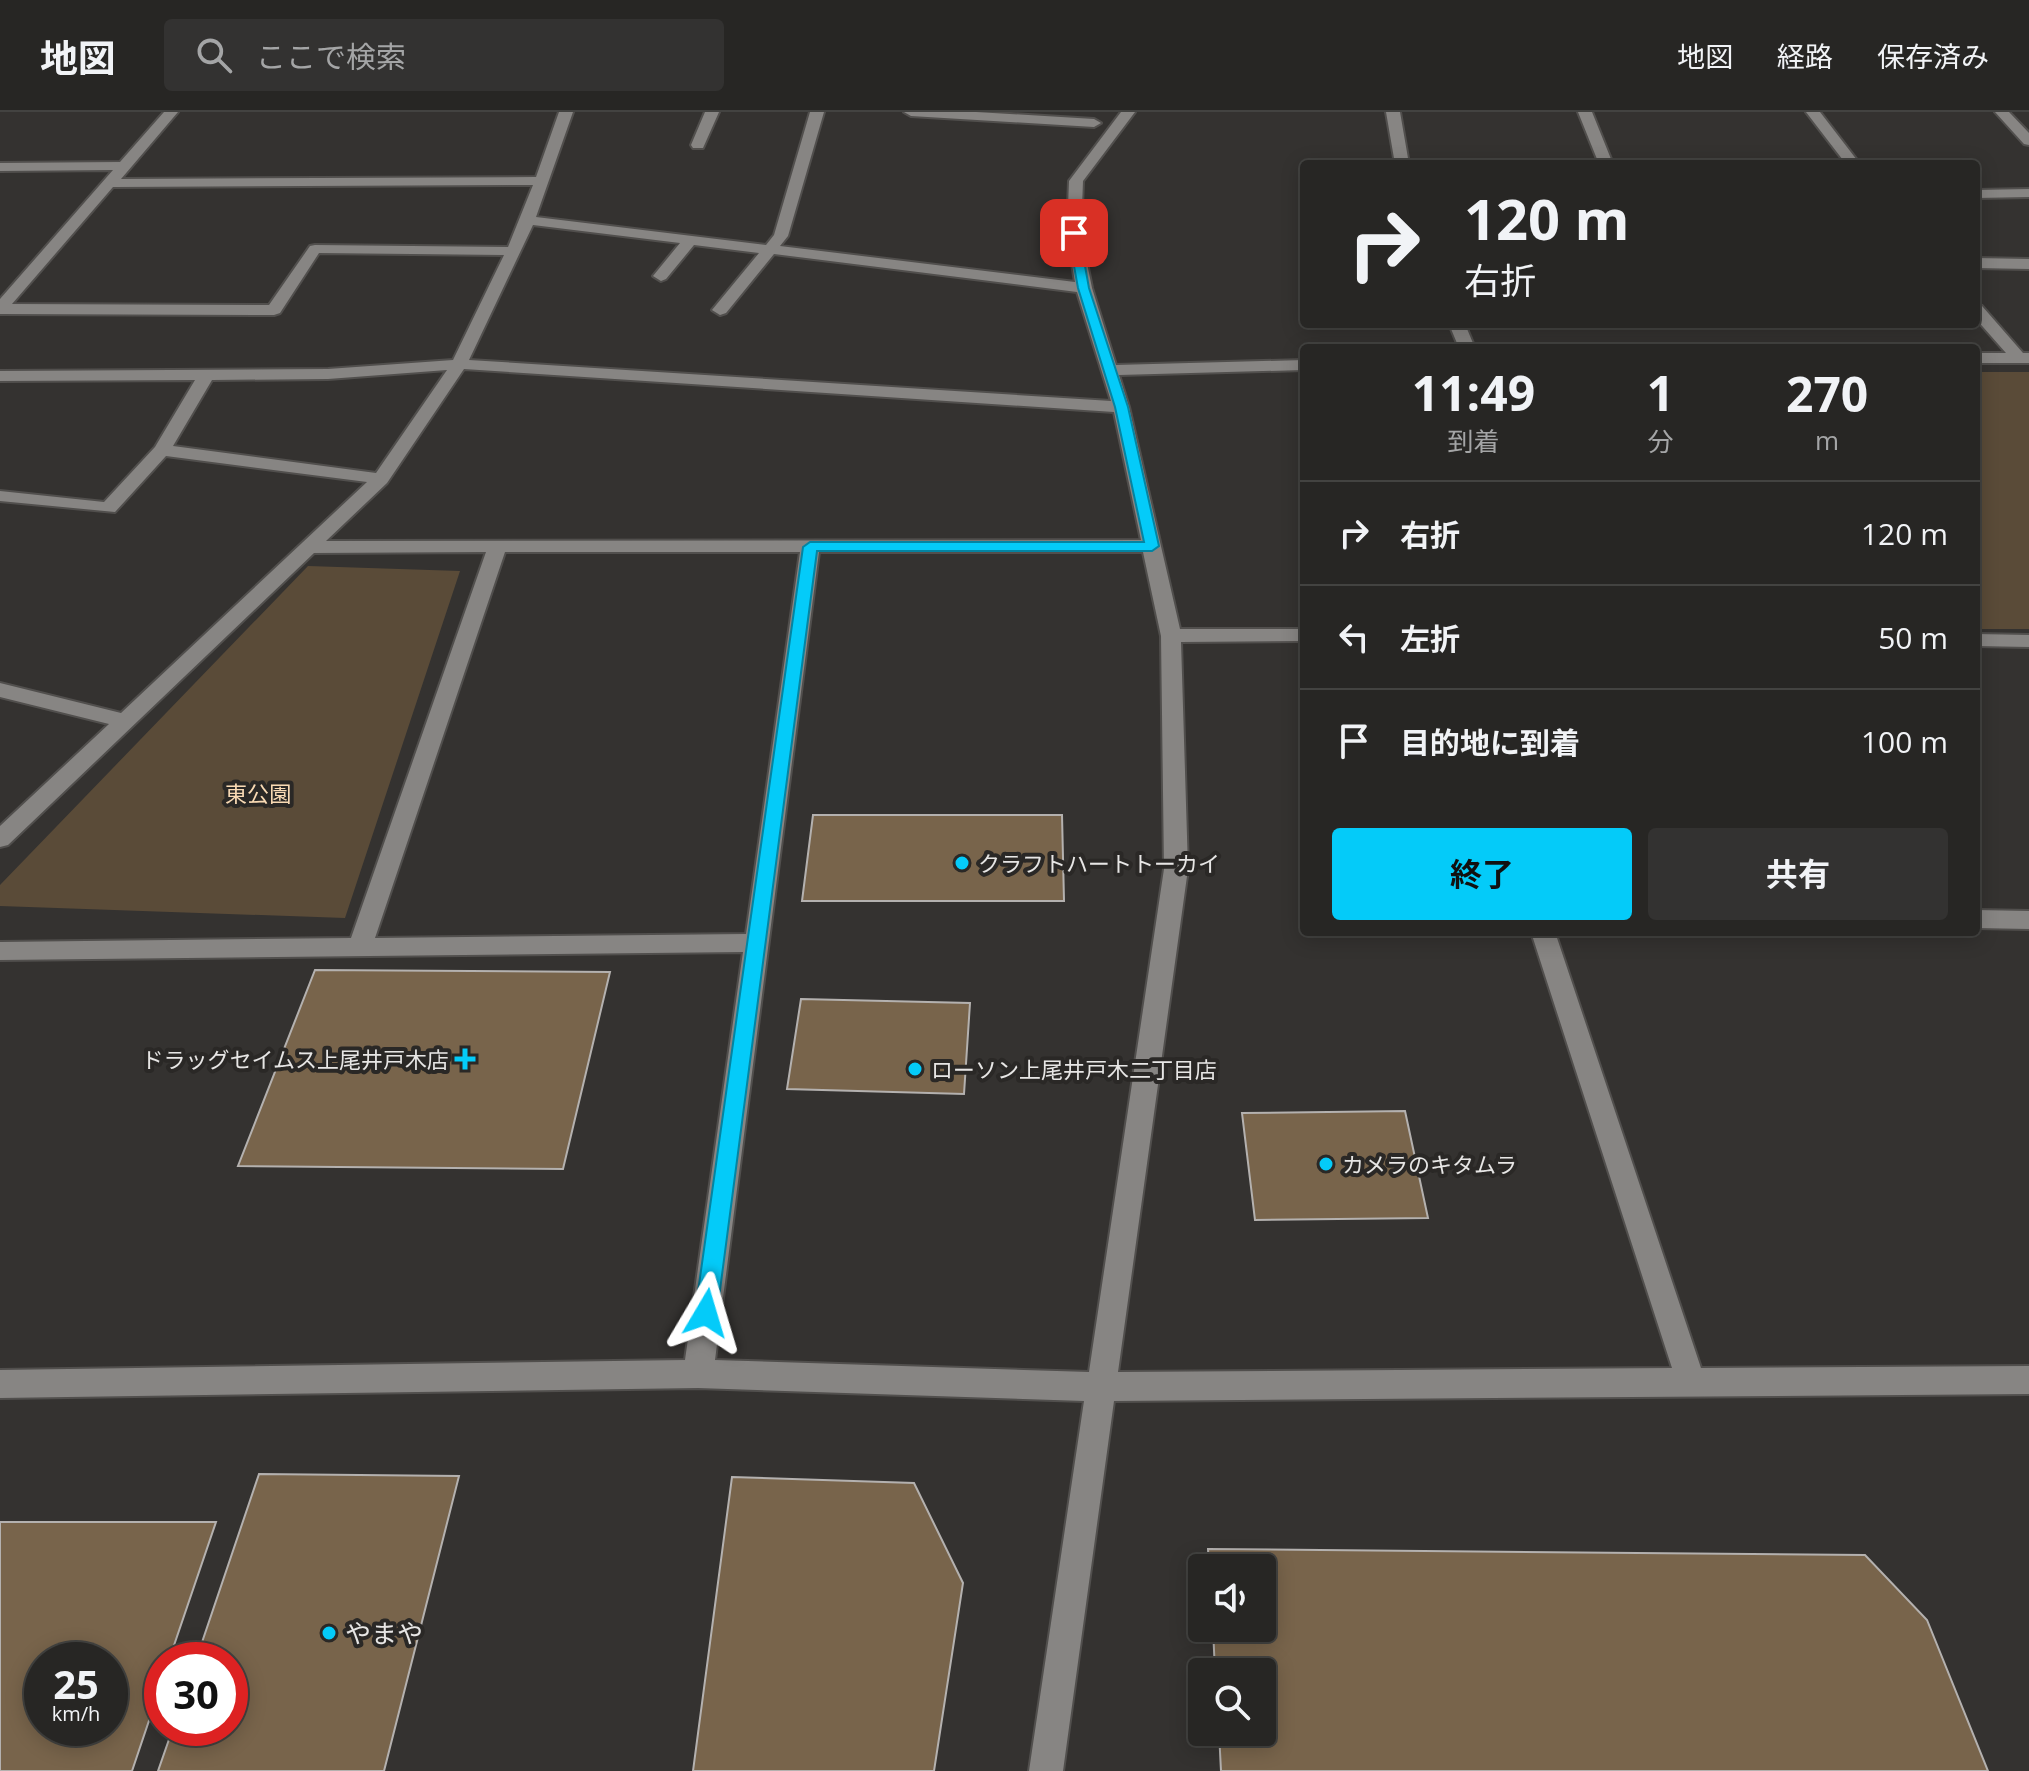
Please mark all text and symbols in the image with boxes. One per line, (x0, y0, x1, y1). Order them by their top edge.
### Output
search box (164, 19, 724, 91)
text: 地図 (40, 31, 116, 83)
icon: search (192, 33, 236, 77)
text: ここで検索 (256, 36, 406, 77)
text: 地図 (1677, 37, 1733, 75)
text: 経路 (1777, 37, 1833, 75)
text: 保存済み (1877, 37, 1989, 75)
text: 120 m (1464, 180, 1630, 256)
icon: right (1332, 192, 1436, 296)
pin (1040, 199, 1108, 267)
icon: arrive (1052, 211, 1096, 255)
text: 右折 (1464, 256, 1536, 305)
text: 11:49 (1412, 360, 1535, 425)
text: 1 (1647, 360, 1674, 425)
text: 270 (1786, 361, 1868, 426)
text: m (1815, 422, 1839, 458)
text: 到着 (1447, 423, 1499, 459)
text: 分 (1648, 423, 1674, 459)
icon: right (1332, 511, 1376, 555)
text: 120 m (1861, 513, 1948, 554)
text: 右折 (1400, 514, 1460, 555)
icon: left (1332, 615, 1376, 659)
text: 50 m (1878, 617, 1948, 658)
text: 左折 (1400, 618, 1460, 659)
icon: arrive (1332, 719, 1376, 763)
text: 100 m (1861, 721, 1948, 762)
text: 目的地に到着 (1400, 722, 1580, 763)
park label: 東公園 (225, 778, 291, 808)
button: 終了 (1332, 828, 1632, 920)
button: 共有 (1648, 828, 1948, 920)
place label: クラフトハートトーカイ (978, 848, 1220, 878)
marker: クラフトハートトーカイ (953, 854, 971, 872)
place label: ドラッグセイムス上尾井戸木店 (141, 1044, 449, 1074)
marker: ドラッグセイムス上尾井戸木店 (456, 1050, 474, 1068)
place label: ローソン上尾井戸木二丁目店 (931, 1054, 1217, 1084)
marker: ローソン上尾井戸木二丁目店 (906, 1060, 924, 1078)
place label: カメラのキタムラ (1342, 1149, 1517, 1179)
marker: カメラのキタムラ (1317, 1155, 1335, 1173)
position arrow (664, 1271, 748, 1355)
map controls (1188, 1554, 1276, 1746)
button: sound (1188, 1554, 1276, 1642)
place label: やまや (345, 1615, 423, 1651)
marker: やまや (320, 1624, 338, 1642)
speed limit sign: 30 (144, 1642, 248, 1746)
text: 25 (53, 1656, 99, 1711)
button: search (1188, 1658, 1276, 1746)
text: km/h (52, 1700, 100, 1727)

